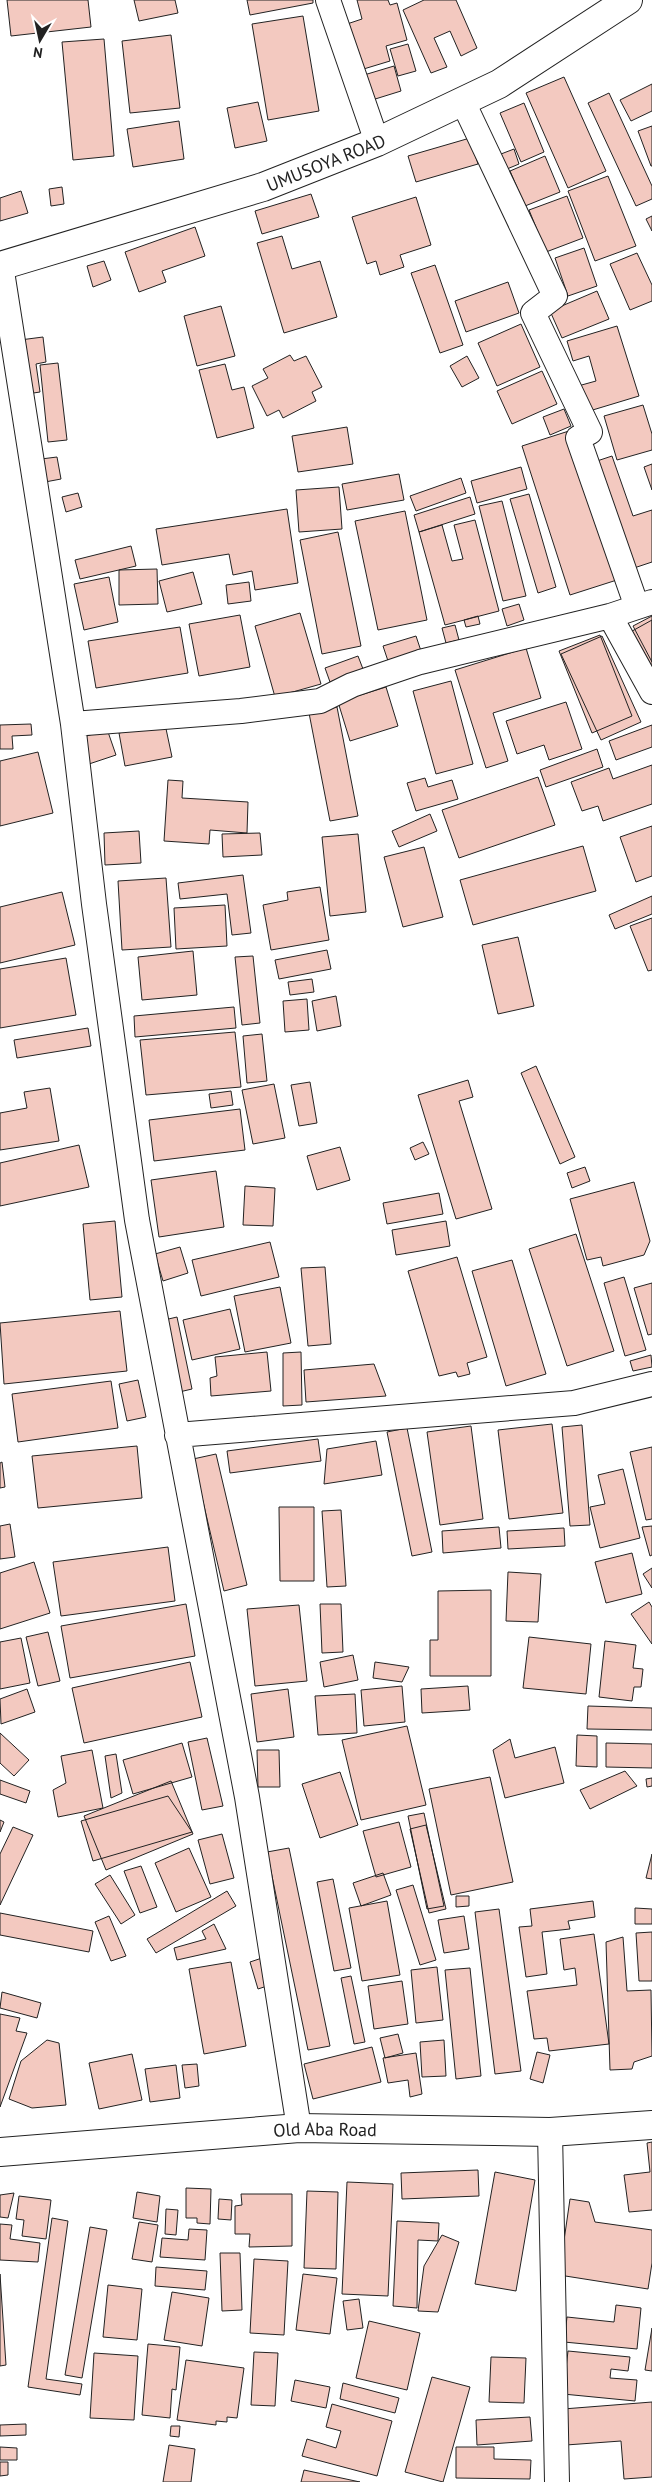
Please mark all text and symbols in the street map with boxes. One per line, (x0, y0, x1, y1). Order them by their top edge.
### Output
north arrow (15, 15, 65, 65)
text: N (32, 43, 44, 62)
street label: UMUSOYA ROAD (263, 128, 389, 196)
street label: Old Aba Road (272, 2116, 377, 2142)

